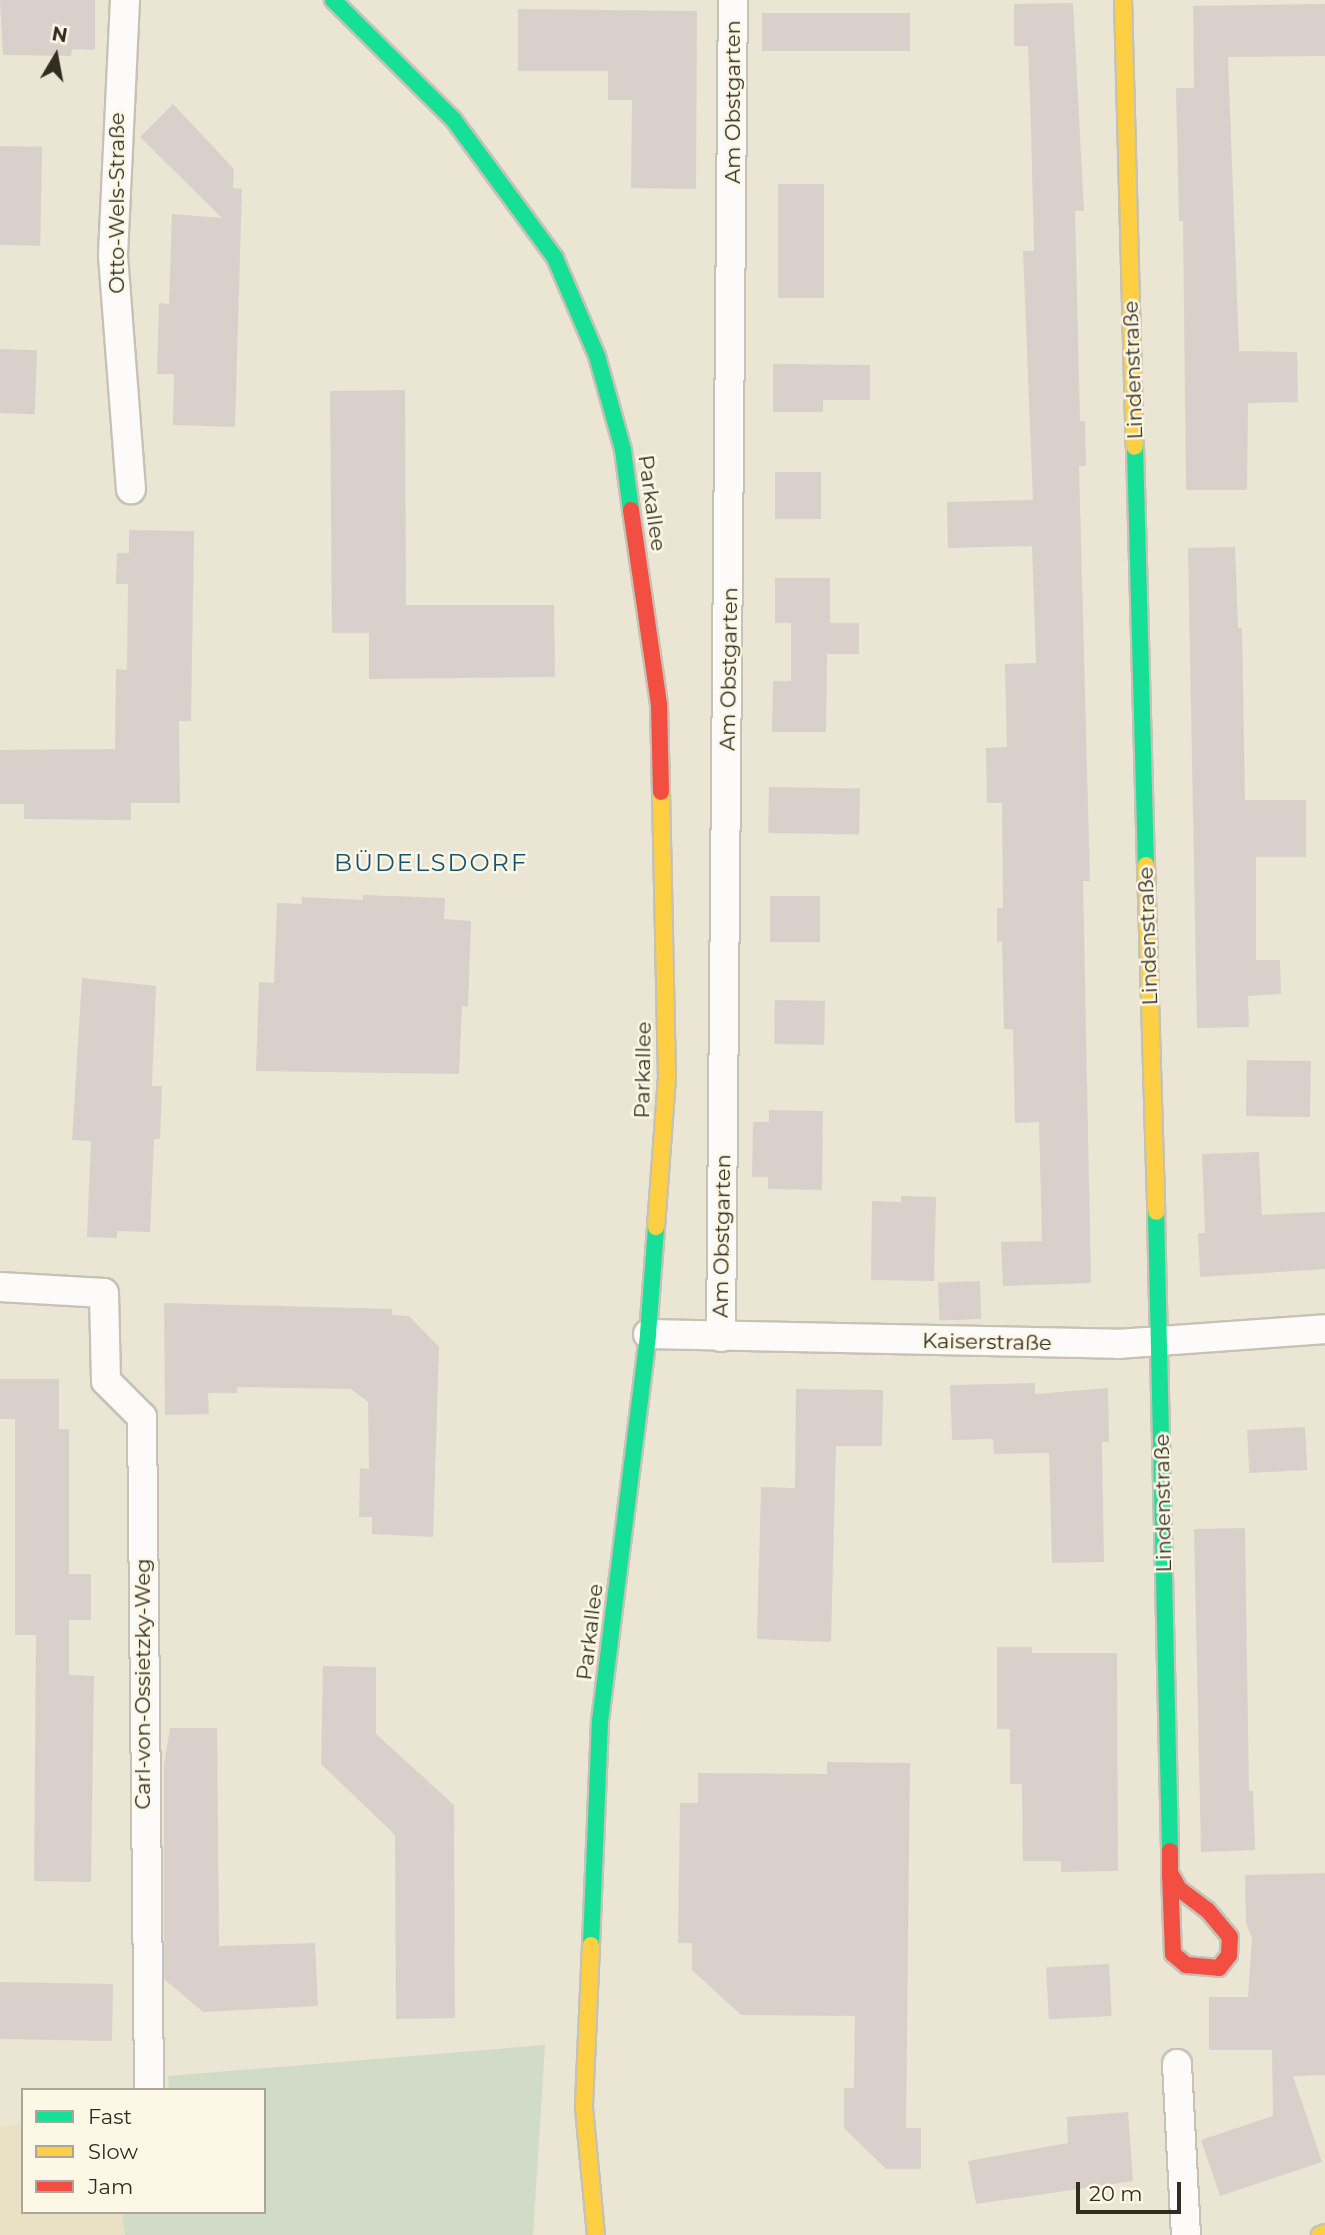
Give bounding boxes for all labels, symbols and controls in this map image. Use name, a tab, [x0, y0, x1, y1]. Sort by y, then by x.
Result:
street label: Am Obstgarten	[720, 20, 746, 184]
north arrow	[21, 21, 91, 91]
text: N	[50, 22, 69, 47]
street label: Otto-Wels-Straße	[104, 112, 130, 294]
street label: Lindenstraße	[1118, 300, 1148, 440]
street label: Parkallee	[633, 453, 671, 553]
street label: Am Obstgarten	[715, 587, 743, 751]
district label: BÜDELSDORF	[335, 849, 527, 877]
street label: Lindenstraße	[1133, 866, 1163, 1006]
street label: Parkallee	[630, 1021, 656, 1119]
street label: Am Obstgarten	[708, 1154, 736, 1318]
street label: Kaiserstraße	[922, 1328, 1052, 1356]
street label: Lindenstraße	[1149, 1433, 1177, 1573]
street label: Carl-von-Ossietzky-Weg	[130, 1558, 156, 1810]
street label: Parkallee	[572, 1582, 608, 1682]
legend	[21, 2088, 266, 2214]
text: Fast	[88, 2104, 132, 2129]
text: Slow	[88, 2139, 138, 2164]
scale bar	[1080, 2168, 1185, 2212]
text: Jam	[88, 2174, 133, 2199]
text: 20 m	[1089, 2181, 1143, 2206]

